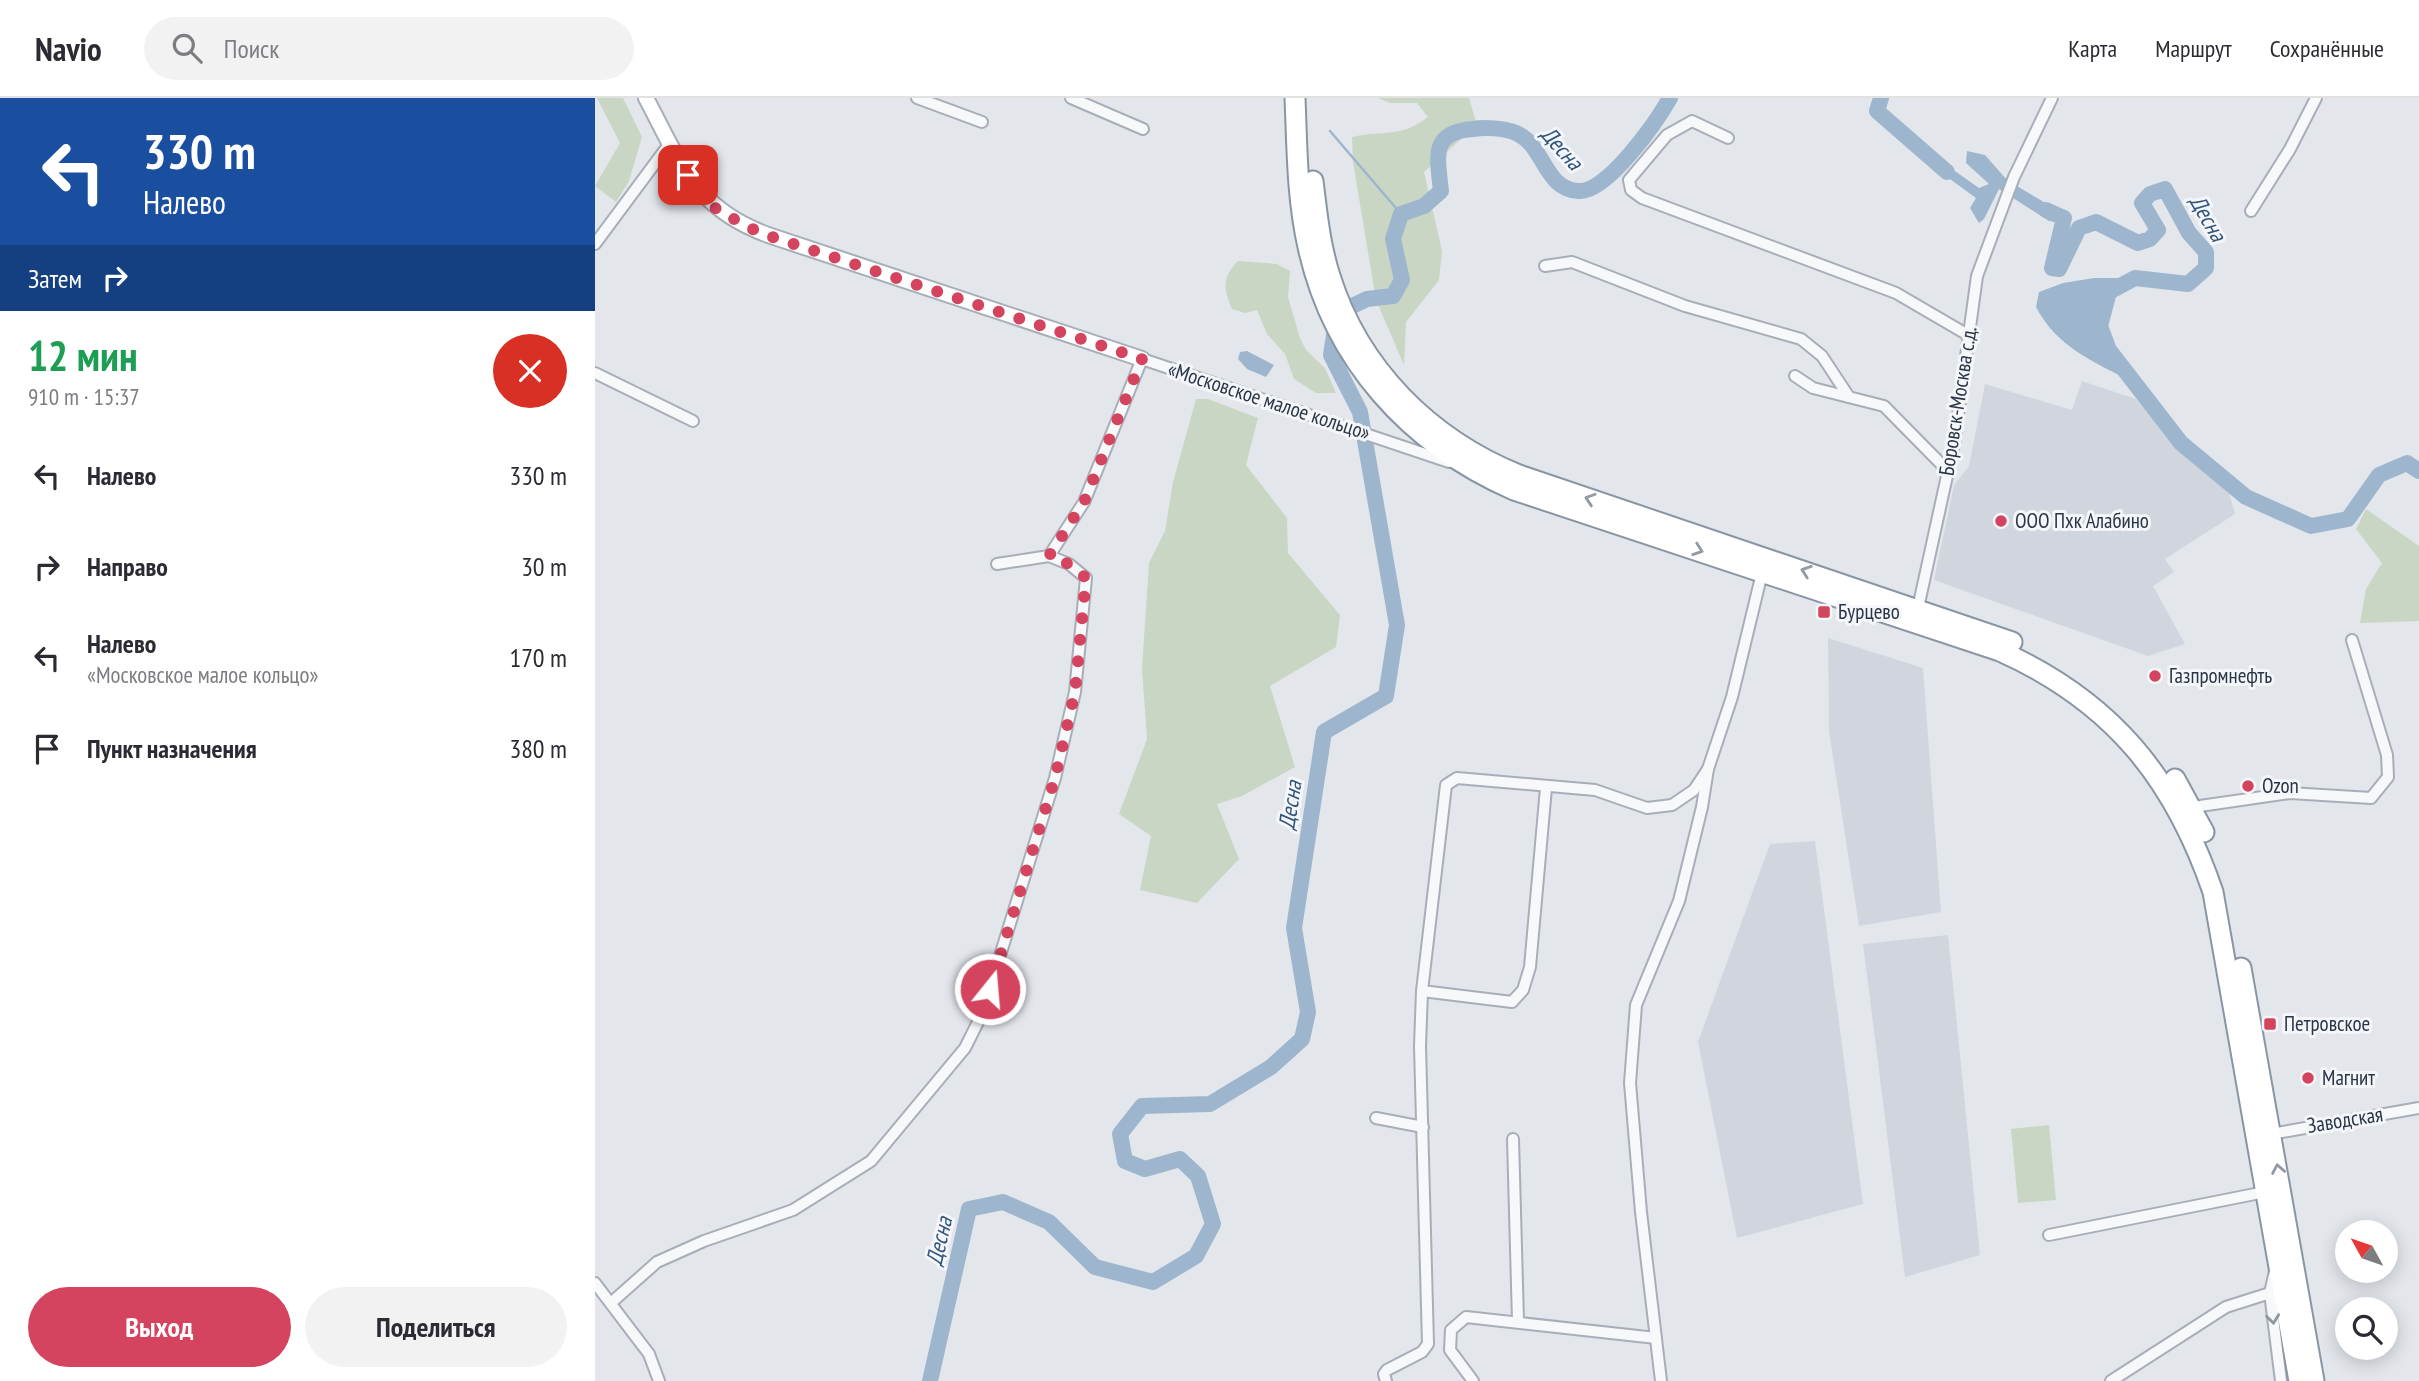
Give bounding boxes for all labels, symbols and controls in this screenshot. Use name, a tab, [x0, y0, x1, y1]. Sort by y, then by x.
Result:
search box	[144, 17, 634, 80]
text: Navio	[35, 27, 102, 70]
icon: search	[168, 29, 206, 67]
text: Поиск	[224, 32, 279, 65]
text: Карта	[2068, 33, 2117, 64]
text: Маршрут	[2155, 33, 2232, 64]
text: Сохранённые	[2270, 33, 2384, 64]
text: 330 m	[143, 119, 256, 183]
water label: Десна	[1535, 119, 1591, 177]
icon: left	[28, 126, 119, 217]
pin	[658, 145, 718, 205]
icon: arrive	[669, 156, 707, 194]
text: Налево	[143, 181, 226, 223]
water label: Десна	[2183, 189, 2234, 248]
icon: right	[96, 259, 134, 297]
text: Затем	[28, 262, 82, 295]
street label: Боровск-Москва с.д.	[1932, 324, 1983, 477]
text: 12 мин	[28, 328, 138, 383]
button: close	[493, 334, 567, 408]
street label: «Московское малое кольцо»	[1165, 355, 1374, 446]
text: 910 m · 15:37	[28, 382, 140, 411]
icon: left	[28, 457, 66, 495]
text: Налево	[87, 459, 156, 492]
text: 330 m	[509, 459, 567, 492]
one-way arrow	[1585, 493, 1597, 507]
place label: ООО Пхк Алабино	[2015, 507, 2149, 534]
marker: ООО Пхк Алабино	[1993, 513, 2009, 529]
one-way arrow	[1691, 542, 1703, 556]
icon: right	[28, 548, 66, 586]
text: Направо	[87, 550, 168, 583]
text: 30 m	[521, 550, 567, 583]
one-way arrow	[1801, 565, 1813, 579]
place label: Бурцево	[1838, 598, 1900, 625]
marker: Бурцево	[1816, 604, 1832, 620]
text: Налево	[87, 627, 156, 660]
icon: left	[28, 639, 66, 677]
text: 170 m	[509, 641, 567, 674]
text: «Московское малое кольцо»	[87, 660, 318, 689]
place label: Газпромнефть	[2169, 662, 2272, 689]
marker: Газпромнефть	[2147, 668, 2163, 684]
icon: arrive	[28, 730, 66, 768]
text: Пункт назначения	[87, 732, 257, 765]
text: 380 m	[509, 732, 567, 765]
place label: Ozon	[2262, 772, 2299, 799]
water label: Десна	[1271, 777, 1308, 832]
marker: Ozon	[2240, 778, 2256, 794]
position arrow	[953, 952, 1027, 1026]
place label: Петровское	[2284, 1010, 2370, 1037]
marker: Петровское	[2262, 1016, 2278, 1032]
place label: Магнит	[2322, 1064, 2375, 1091]
marker: Магнит	[2300, 1070, 2316, 1086]
street label: Заводская	[2305, 1100, 2385, 1139]
one-way arrow	[2271, 1163, 2286, 1175]
water label: Десна	[919, 1212, 959, 1269]
north arrow	[2335, 1220, 2397, 1283]
map controls	[2335, 1220, 2398, 1360]
button: Выход	[28, 1287, 291, 1367]
button: Поделиться	[305, 1287, 567, 1367]
button: search	[2335, 1297, 2398, 1360]
one-way arrow	[2266, 1313, 2281, 1325]

